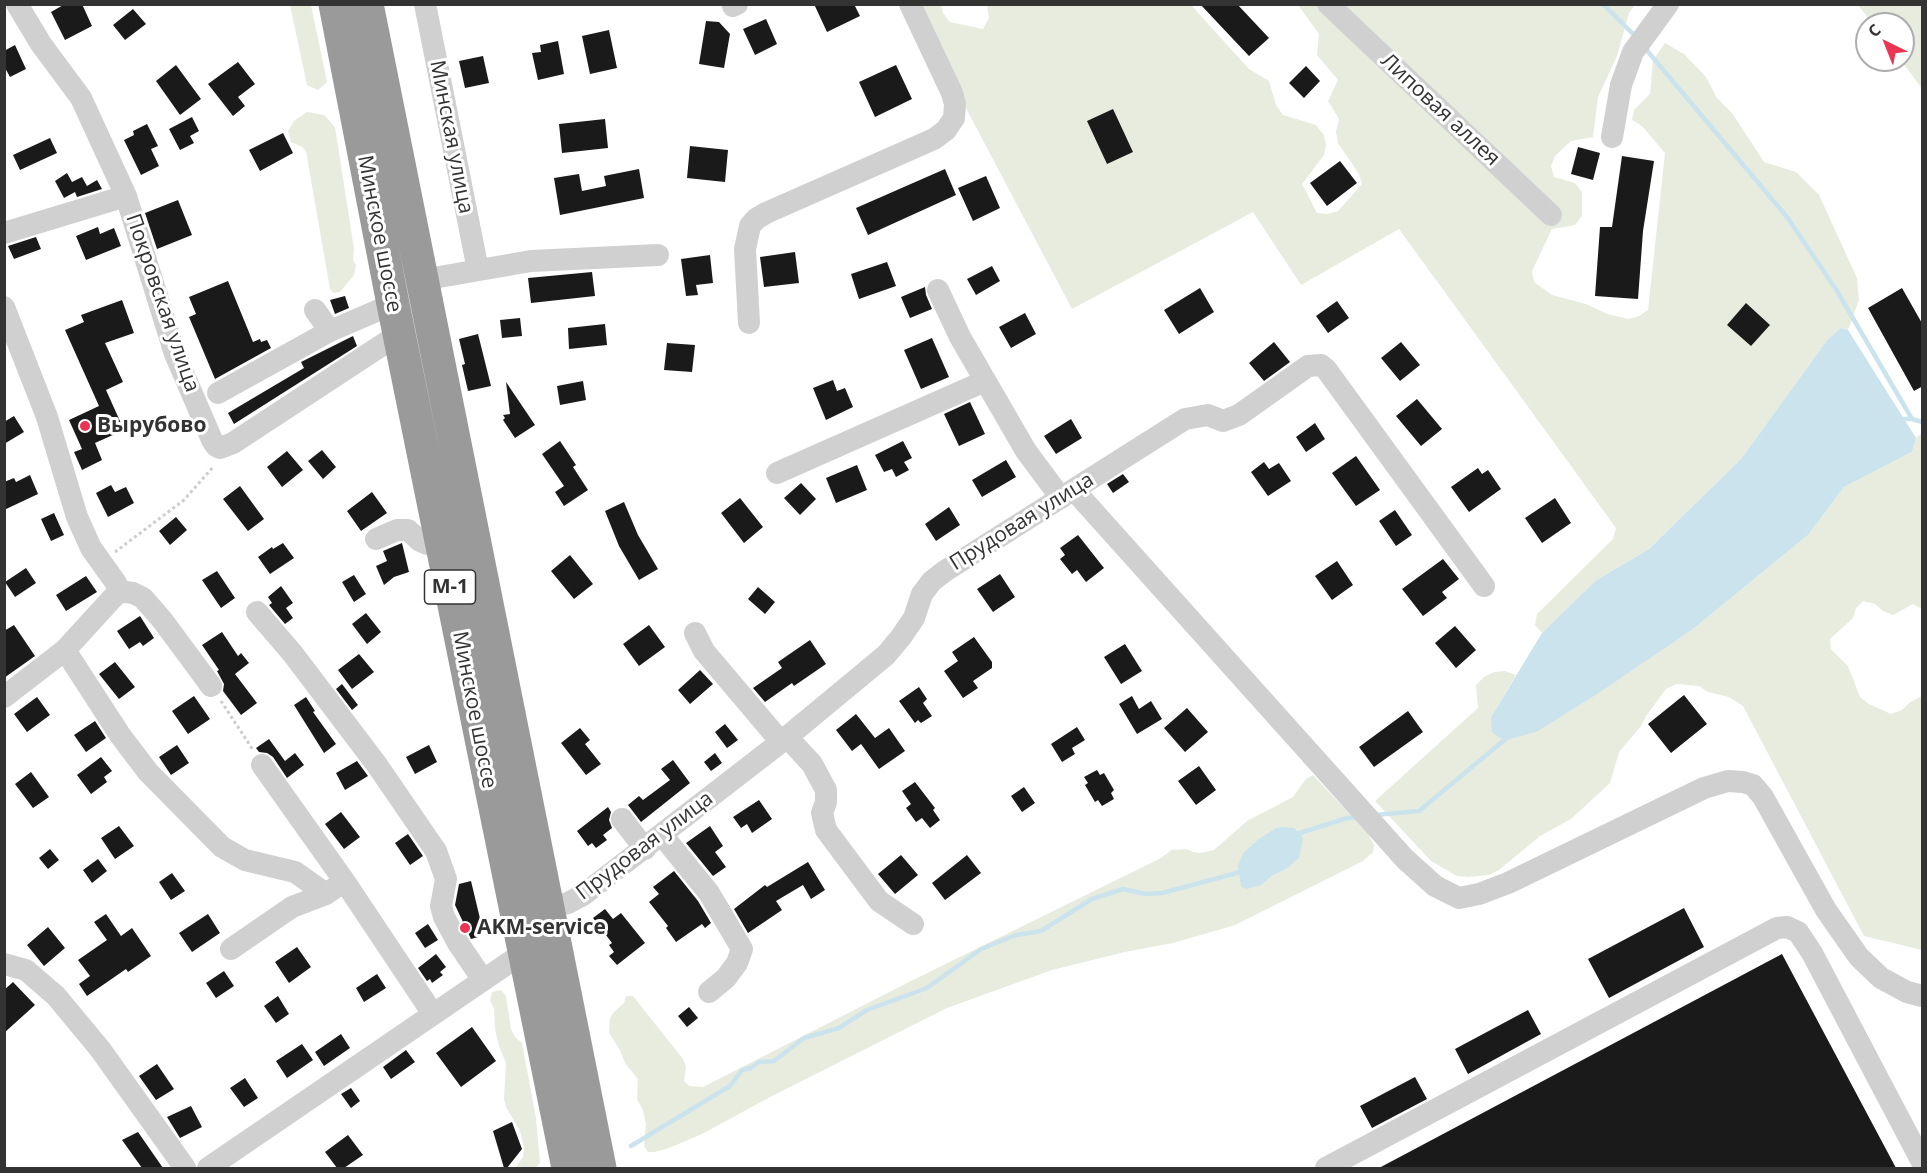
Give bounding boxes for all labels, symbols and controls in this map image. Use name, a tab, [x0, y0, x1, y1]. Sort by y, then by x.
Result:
north arrow	[1855, 12, 1915, 72]
text: С	[1863, 19, 1885, 42]
street label: Липовая аллея	[1375, 48, 1505, 172]
street label: Минская улица	[424, 58, 478, 216]
street label: Минское шоссе	[351, 153, 407, 315]
street label: Покровская улица	[120, 211, 204, 395]
place label: Вырубово	[97, 413, 206, 439]
marker: Вырубово	[78, 419, 92, 433]
street label: Прудовая улица	[945, 468, 1099, 576]
road number: М-1	[424, 570, 476, 604]
street label: Минское шоссе	[446, 629, 502, 791]
street label: Прудовая улица	[572, 786, 718, 906]
place label: AKM-service	[477, 915, 606, 941]
marker: AKM-service	[458, 921, 472, 935]

